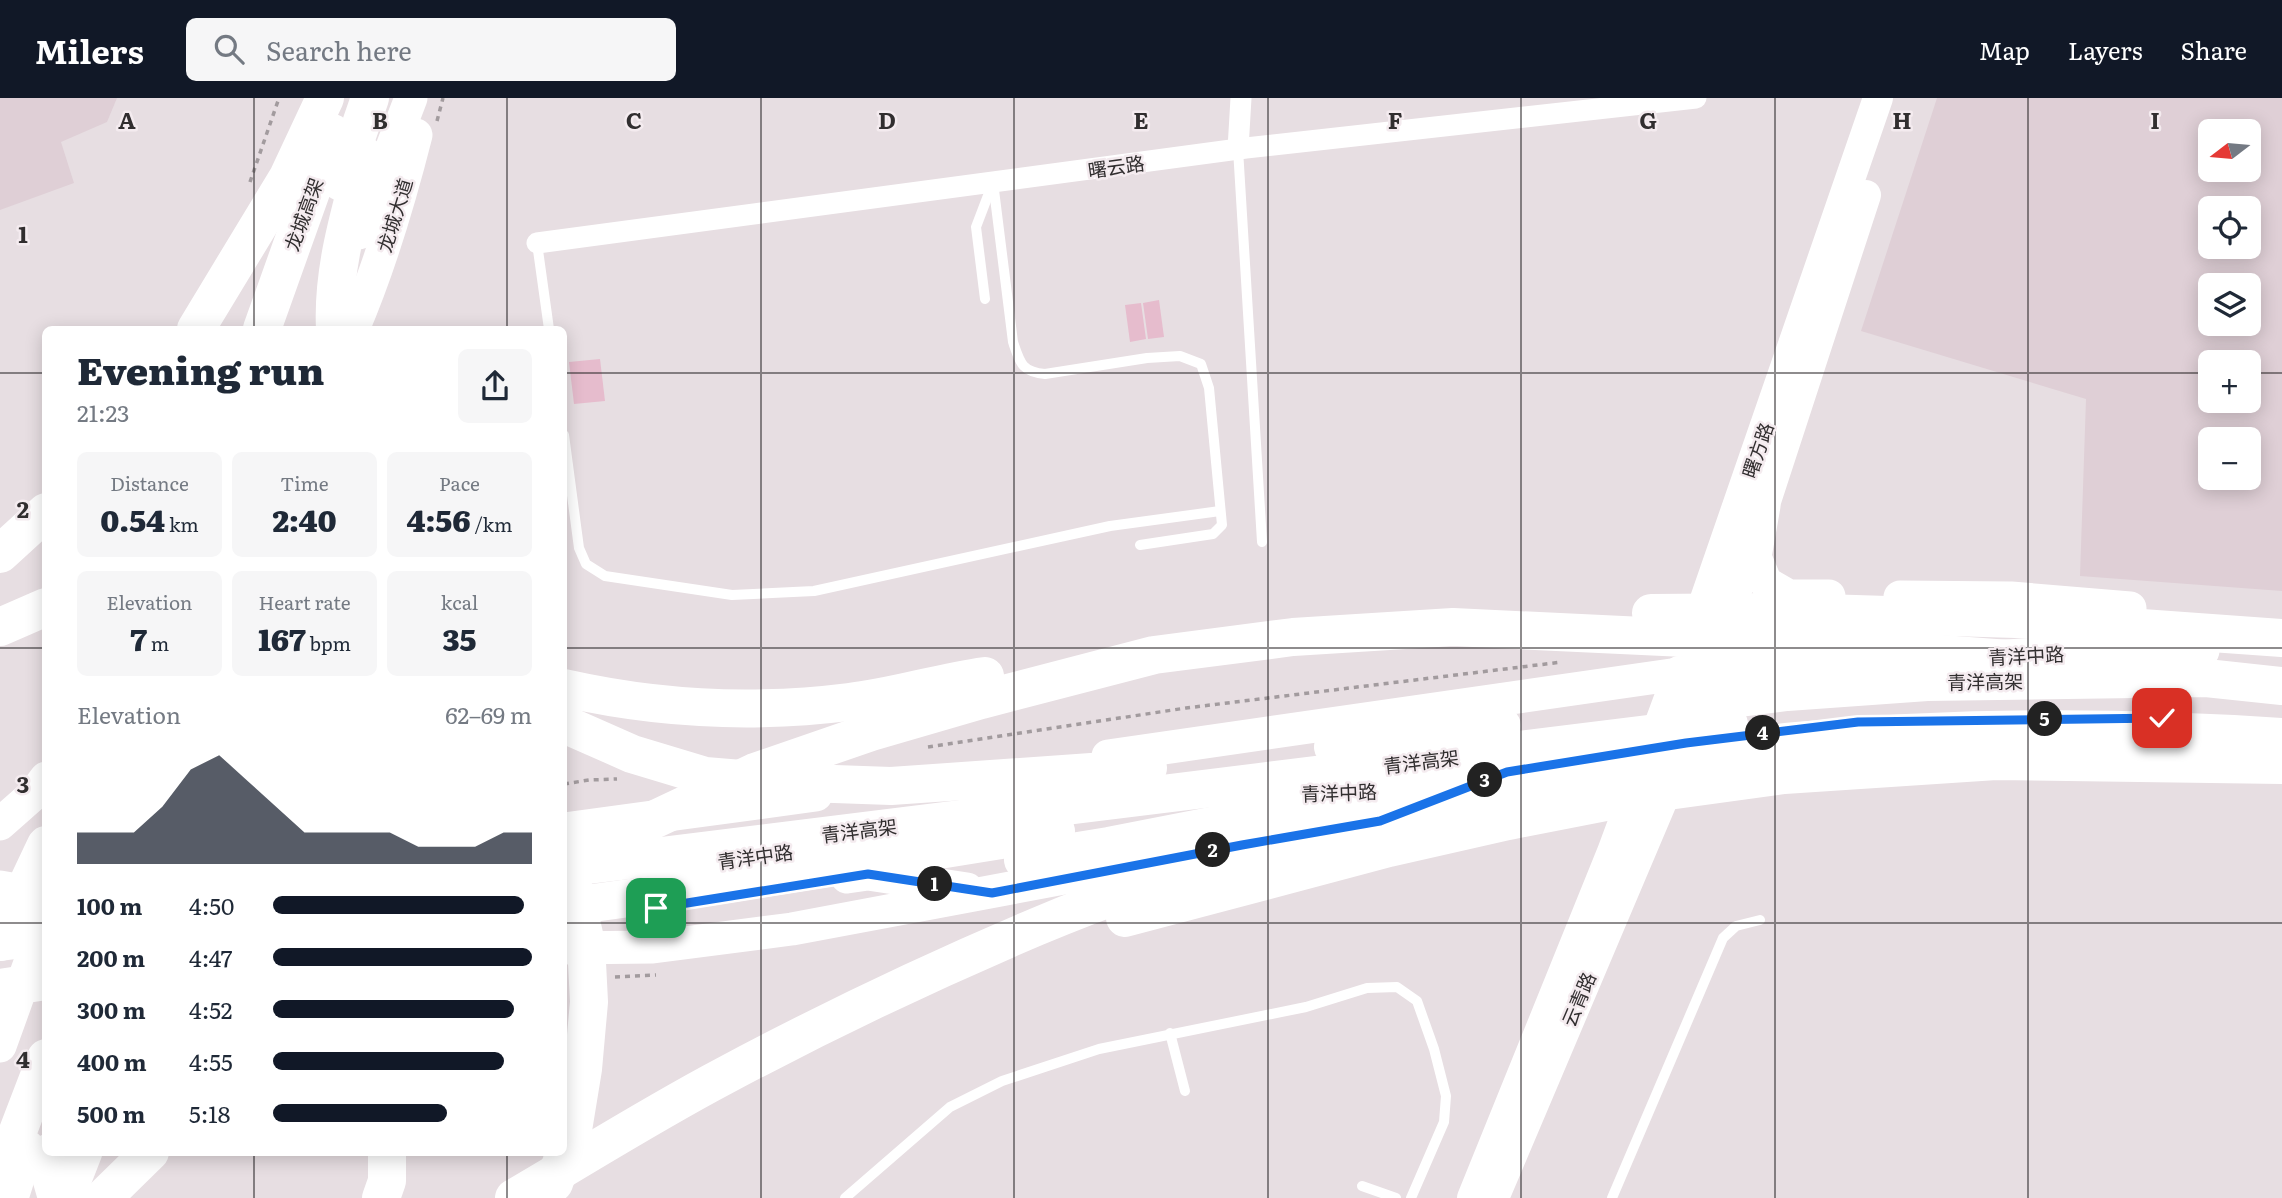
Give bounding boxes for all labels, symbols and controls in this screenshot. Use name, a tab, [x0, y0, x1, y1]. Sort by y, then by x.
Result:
search box	[186, 18, 676, 81]
text: Milers	[35, 25, 144, 74]
icon: search	[210, 30, 248, 68]
text: Search here	[266, 30, 412, 69]
text: Map	[1979, 32, 2030, 67]
text: Layers	[2068, 32, 2142, 67]
text: Share	[2180, 32, 2247, 67]
text: A	[118, 102, 136, 136]
text: B	[372, 102, 388, 136]
text: C	[626, 102, 642, 136]
text: D	[878, 102, 896, 136]
text: E	[1133, 102, 1149, 136]
text: F	[1388, 102, 1403, 136]
text: G	[1639, 102, 1657, 136]
text: H	[1892, 102, 1912, 136]
text: I	[2150, 102, 2160, 136]
north arrow	[2198, 119, 2261, 182]
map controls	[2198, 119, 2261, 490]
street label: 曙云路	[1086, 148, 1146, 184]
street label: 龙城高架	[277, 173, 329, 255]
street label: 龙城大道	[369, 175, 419, 255]
button: locate	[2198, 196, 2261, 259]
text: 1	[18, 216, 28, 250]
button: layers	[2198, 273, 2261, 336]
text: Evening run	[77, 340, 324, 397]
button: share	[458, 349, 532, 423]
button: +	[2198, 350, 2261, 413]
text: 21:23	[77, 395, 130, 429]
street label: 曙方路	[1734, 418, 1780, 482]
button: −	[2198, 427, 2261, 490]
text: Distance	[110, 469, 189, 497]
text: Time	[280, 469, 329, 497]
text: Pace	[439, 469, 480, 497]
text: 2	[17, 491, 29, 525]
text: 0.54	[100, 497, 165, 541]
text: 2:40	[272, 497, 337, 541]
text: 4:56	[407, 497, 471, 541]
text: km	[165, 510, 199, 538]
text: /km	[471, 510, 512, 538]
text: Elevation	[107, 588, 192, 616]
text: Heart rate	[258, 588, 351, 616]
text: kcal	[441, 588, 478, 616]
text: 7	[130, 616, 147, 660]
text: 167	[258, 616, 306, 660]
text: 35	[443, 616, 476, 660]
text: m	[147, 629, 169, 657]
text: bpm	[306, 629, 351, 657]
street label: 青洋中路	[1987, 639, 2065, 671]
street label: 青洋高架	[1947, 666, 2023, 696]
pin	[2132, 688, 2192, 748]
text: Elevation	[77, 697, 181, 731]
text: 62–69 m	[445, 697, 532, 731]
icon: check	[2143, 699, 2181, 737]
pin: 5	[2028, 702, 2062, 736]
text: 5	[2039, 704, 2050, 732]
pin: 4	[1746, 716, 1780, 750]
text: 4	[1757, 718, 1768, 746]
street label: 青洋高架	[1382, 742, 1460, 780]
pin: 3	[1468, 762, 1502, 798]
text: 3	[1479, 765, 1490, 793]
text: 3	[17, 766, 29, 800]
street label: 青洋中路	[1301, 777, 1377, 807]
street label: 青洋高架	[820, 811, 898, 849]
pin: 2	[1196, 832, 1230, 868]
text: 2	[1207, 835, 1218, 863]
street label: 青洋中路	[715, 837, 795, 875]
pin: 1	[918, 866, 953, 902]
text: 1	[931, 869, 938, 897]
pin	[626, 878, 686, 938]
text: 100 m	[77, 888, 142, 922]
text: 4:50	[189, 888, 234, 922]
icon: arrive	[637, 889, 675, 927]
text: 200 m	[77, 940, 145, 974]
text: 4:47	[189, 940, 232, 974]
street label: 云青路	[1554, 967, 1602, 1031]
text: 300 m	[77, 992, 146, 1026]
text: 4:52	[189, 992, 232, 1026]
text: 4	[16, 1041, 30, 1075]
text: 400 m	[77, 1044, 147, 1078]
text: 4:55	[189, 1044, 233, 1078]
text: 500 m	[77, 1096, 145, 1130]
text: 5:18	[189, 1096, 230, 1130]

